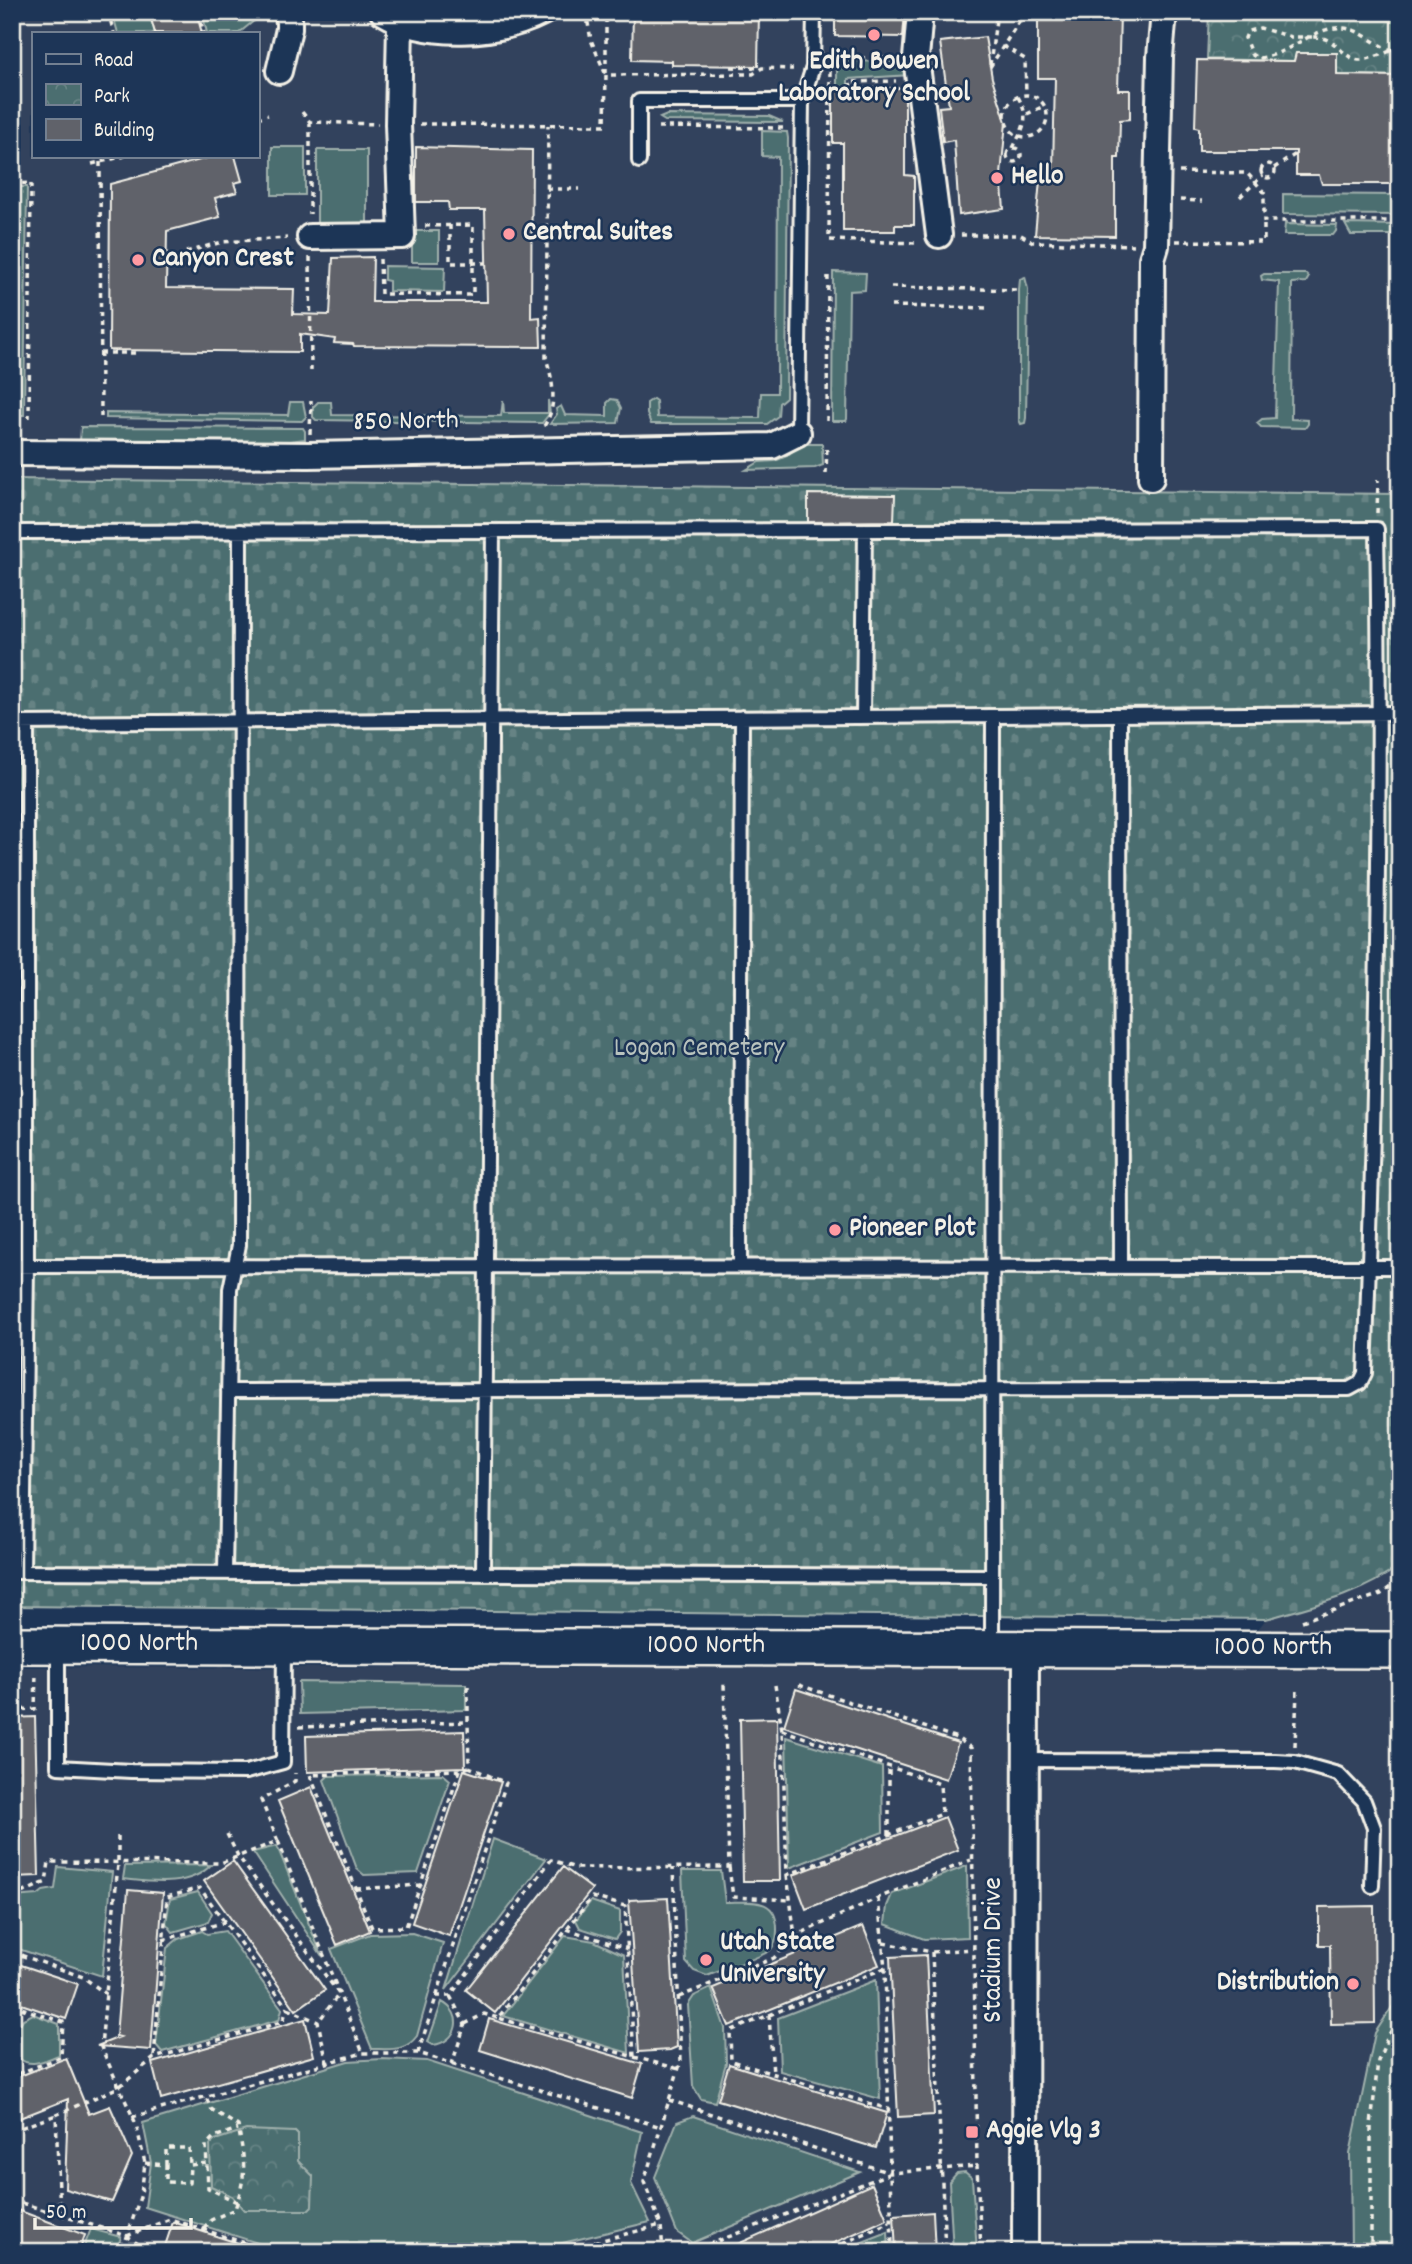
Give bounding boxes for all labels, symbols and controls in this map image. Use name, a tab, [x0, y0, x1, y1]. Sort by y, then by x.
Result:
marker: Edith Bowen Laboratory School	[866, 27, 882, 43]
legend	[32, 32, 259, 158]
place label: Edith Bowen Laboratory School	[778, 43, 970, 115]
text: Road	[94, 47, 133, 77]
text: Park	[94, 83, 130, 113]
text: Building	[94, 117, 154, 147]
place label: Hello	[1011, 158, 1063, 198]
marker: Hello	[989, 170, 1005, 186]
place label: Central Suites	[523, 214, 673, 254]
marker: Central Suites	[501, 226, 517, 242]
place label: Canyon Crest	[152, 240, 294, 280]
marker: Canyon Crest	[130, 252, 146, 268]
street label: 850 North	[353, 402, 459, 444]
park label: Logan Cemetery	[614, 1030, 785, 1070]
place label: Pioneer Plot	[849, 1210, 977, 1250]
marker: Pioneer Plot	[827, 1222, 843, 1238]
street label: 1000 North	[80, 1625, 198, 1665]
street label: 1000 North	[647, 1627, 765, 1667]
street label: 1000 North	[1214, 1629, 1332, 1669]
street label: Stadium Drive	[975, 1877, 1015, 2023]
place label: Utah State University	[720, 1924, 835, 1996]
marker: Utah State University	[698, 1952, 714, 1968]
place label: Distribution	[1217, 1964, 1339, 2004]
marker: Distribution	[1345, 1976, 1361, 1992]
place label: Aggie Vlg 3	[986, 2112, 1101, 2152]
marker: Aggie Vlg 3	[964, 2124, 980, 2140]
scale bar	[35, 2187, 191, 2231]
text: 50 m	[46, 2199, 86, 2229]

